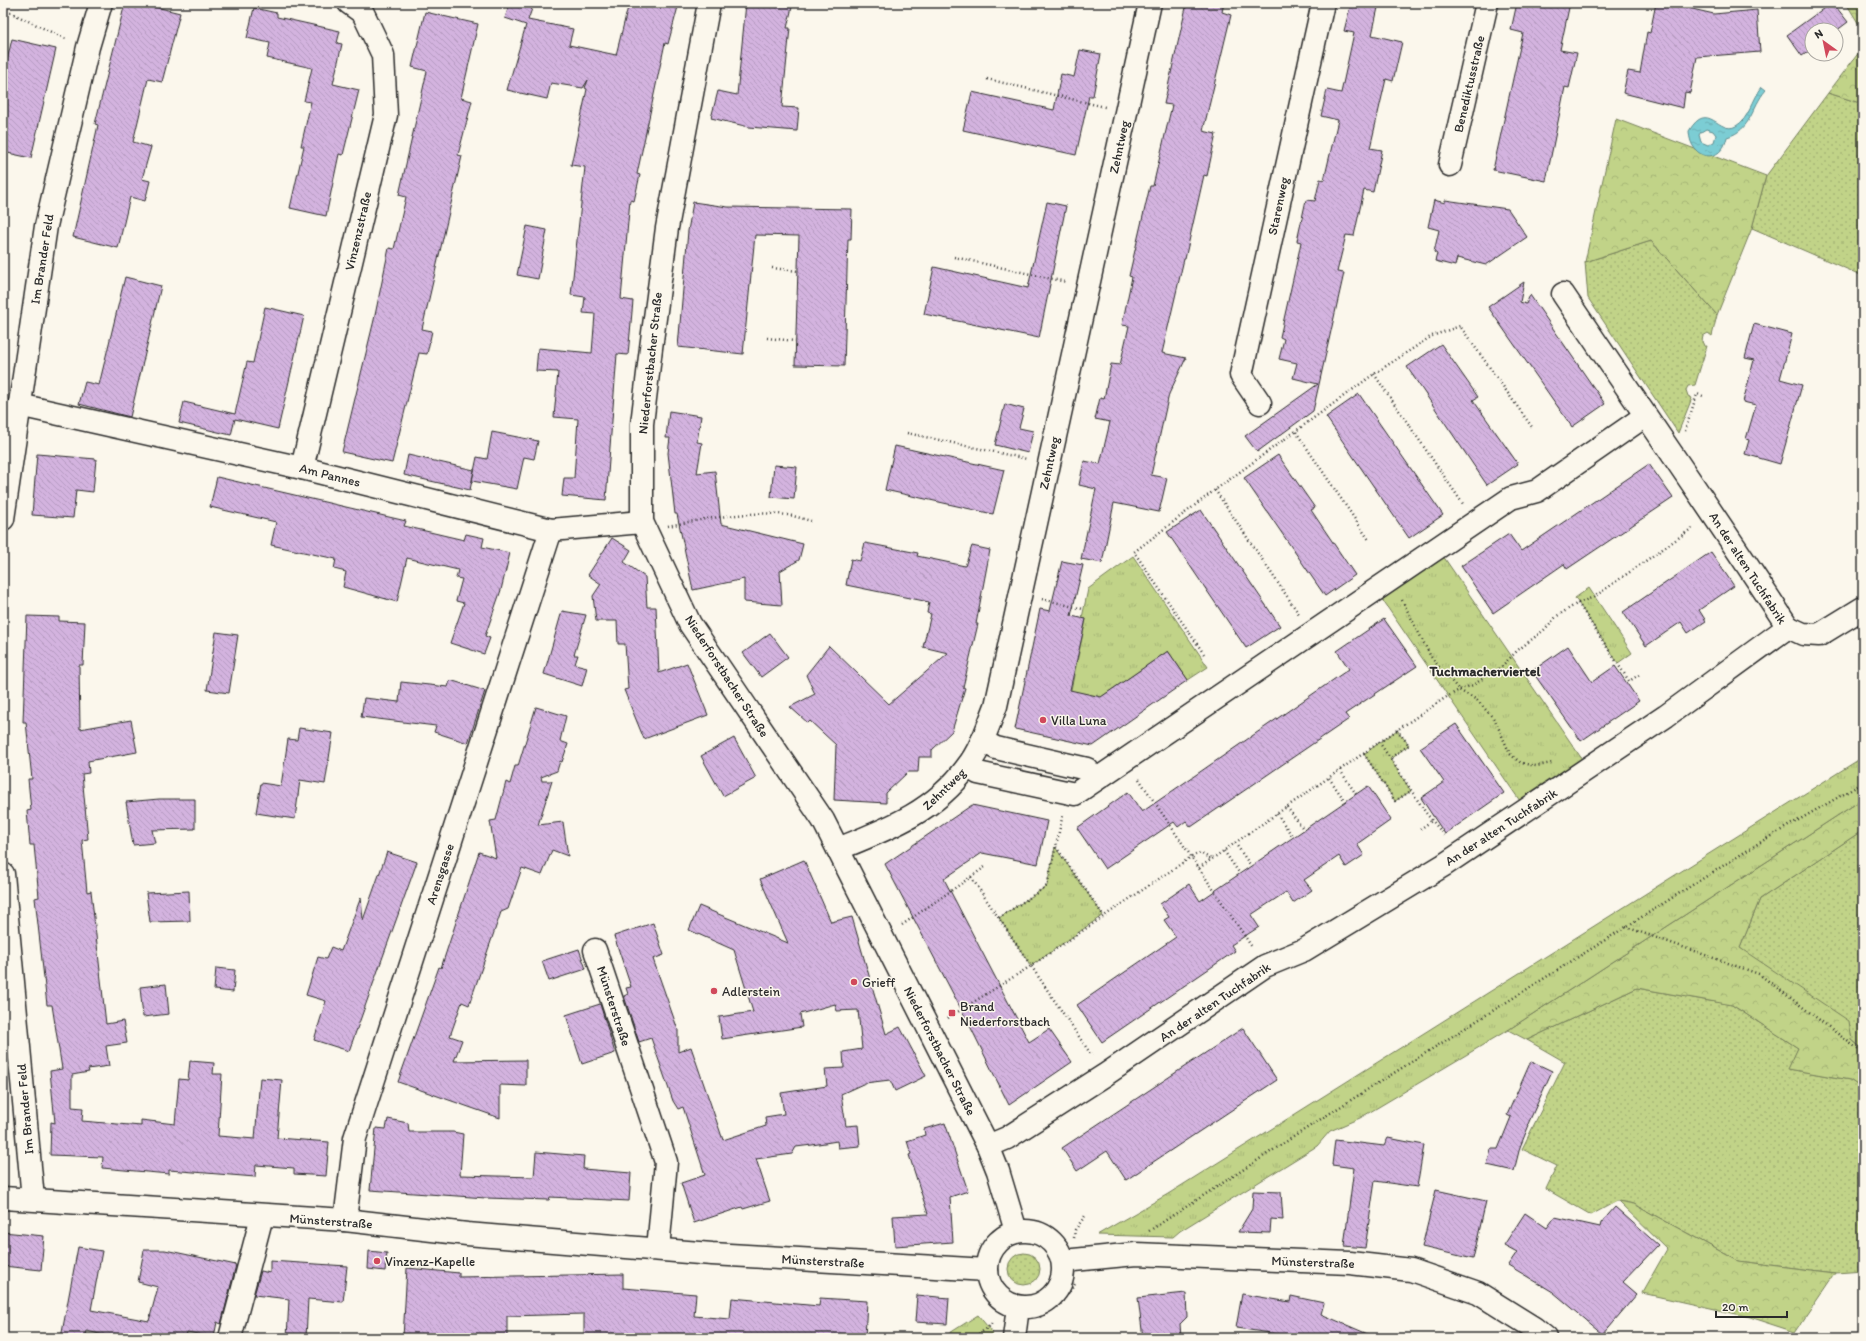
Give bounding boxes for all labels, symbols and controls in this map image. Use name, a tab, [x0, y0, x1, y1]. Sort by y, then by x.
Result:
north arrow	[1804, 22, 1844, 62]
text: N	[1812, 27, 1825, 42]
street label: Benediktusstraße	[1451, 34, 1487, 134]
street label: Zehntweg	[1106, 119, 1132, 175]
street label: Starenweg	[1265, 175, 1292, 236]
street label: Vinzenzstraße	[342, 190, 374, 272]
street label: Im Brander Feld	[27, 213, 57, 305]
street label: Niederforstbacher Straße	[635, 291, 665, 435]
street label: Zehntweg	[1036, 435, 1062, 491]
street label: Am Pannes	[298, 460, 362, 490]
street label: An der alten Tuchfabrik	[1706, 509, 1790, 627]
street label: Niederforstbacher Straße	[682, 612, 772, 740]
district label: Tuchmacherviertel	[1429, 663, 1542, 680]
place label: Villa Luna	[1051, 713, 1107, 728]
marker: Villa Luna	[1038, 715, 1048, 725]
street label: Zehntweg	[919, 765, 969, 813]
street label: An der alten Tuchfabrik	[1442, 785, 1560, 869]
street label: Arensgasse	[423, 842, 457, 906]
street label: An der alten Tuchfabrik	[1157, 959, 1274, 1045]
street label: Münsterstraße	[594, 964, 634, 1048]
place label: Grieff	[862, 975, 896, 990]
marker: Grieff	[849, 977, 859, 987]
place label: Adlerstein	[722, 984, 781, 999]
street label: Niederforstbacher Straße	[901, 984, 979, 1118]
marker: Adlerstein	[709, 986, 719, 996]
place label: Brand Niederforstbach	[960, 999, 1050, 1029]
marker: Brand Niederforstbach	[947, 1008, 957, 1018]
street label: Im Brander Feld	[14, 1063, 36, 1155]
street label: Münsterstraße	[289, 1211, 373, 1231]
street label: Münsterstraße	[781, 1251, 865, 1271]
street label: Münsterstraße	[1271, 1253, 1355, 1271]
place label: Vinzenz-Kapelle	[385, 1254, 475, 1269]
marker: Vinzenz-Kapelle	[372, 1256, 382, 1266]
scale bar	[1716, 1293, 1787, 1319]
text: 20 m	[1722, 1300, 1749, 1314]

